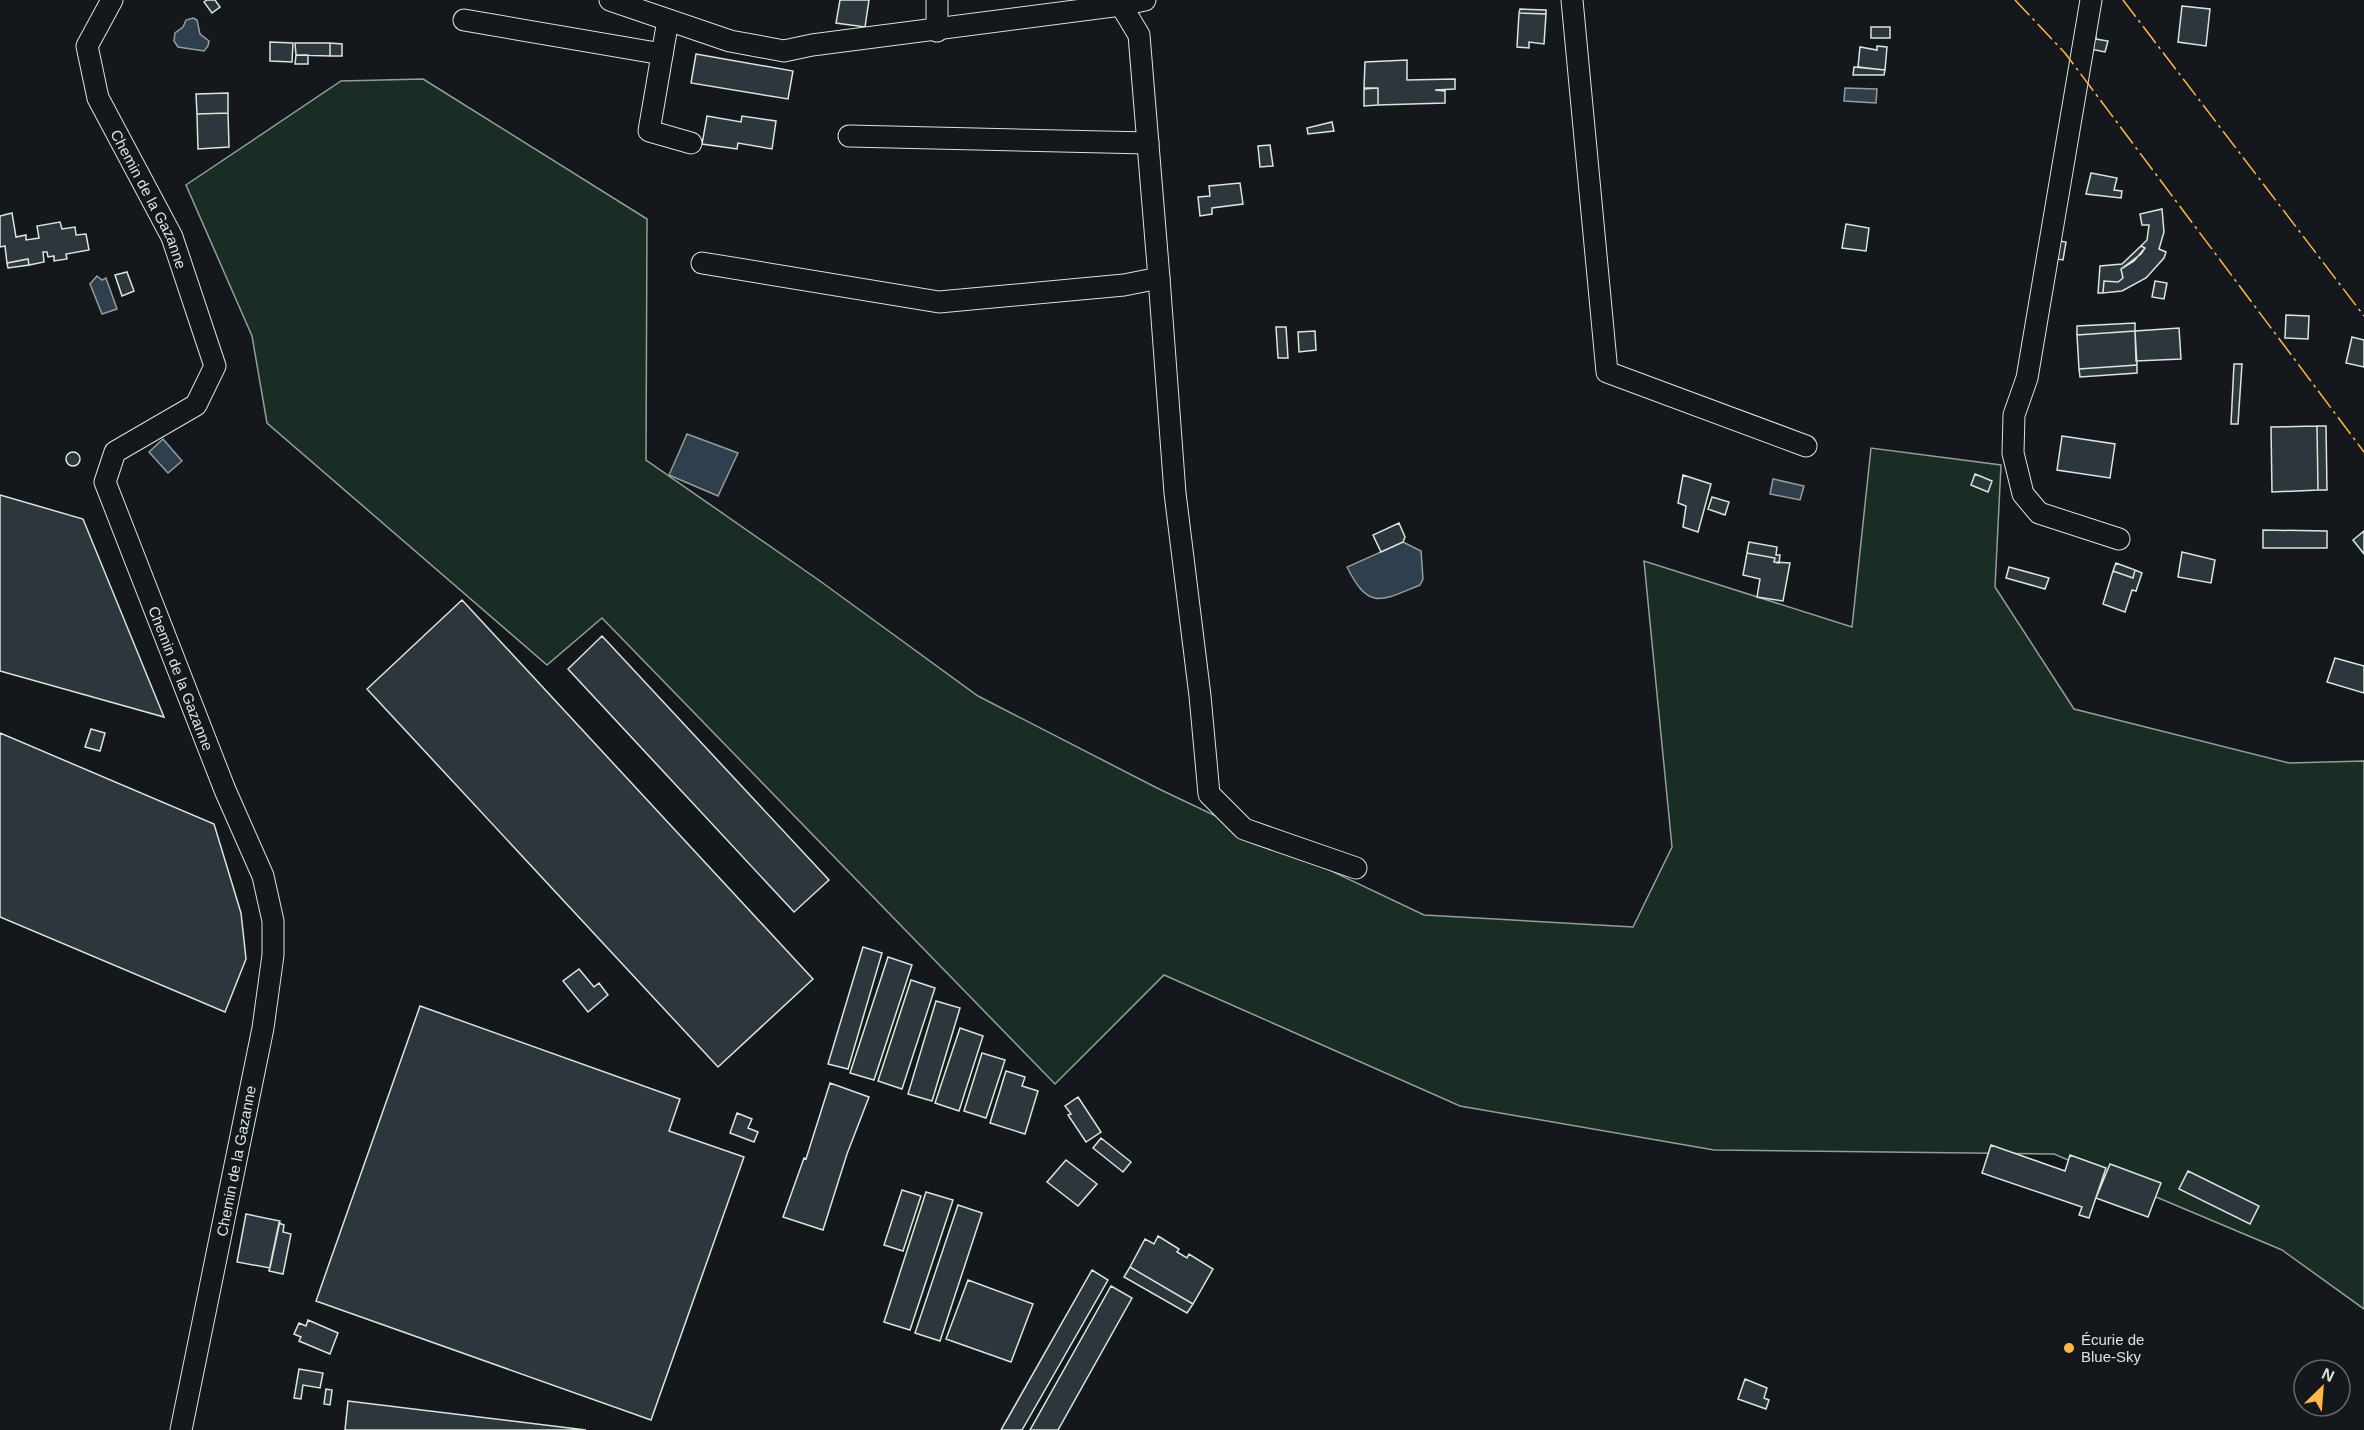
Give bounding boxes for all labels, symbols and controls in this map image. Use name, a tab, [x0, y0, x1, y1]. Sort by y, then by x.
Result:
street label: Chemin de la Gazanne	[108, 126, 190, 271]
street label: Chemin de la Gazanne	[146, 603, 217, 753]
street label: Chemin de la Gazanne	[213, 1084, 259, 1238]
place label: Écurie de Blue-Sky	[2081, 1331, 2144, 1365]
marker: Écurie de Blue-Sky	[2062, 1341, 2076, 1355]
north arrow	[2292, 1358, 2352, 1418]
text: N	[2319, 1365, 2337, 1385]

